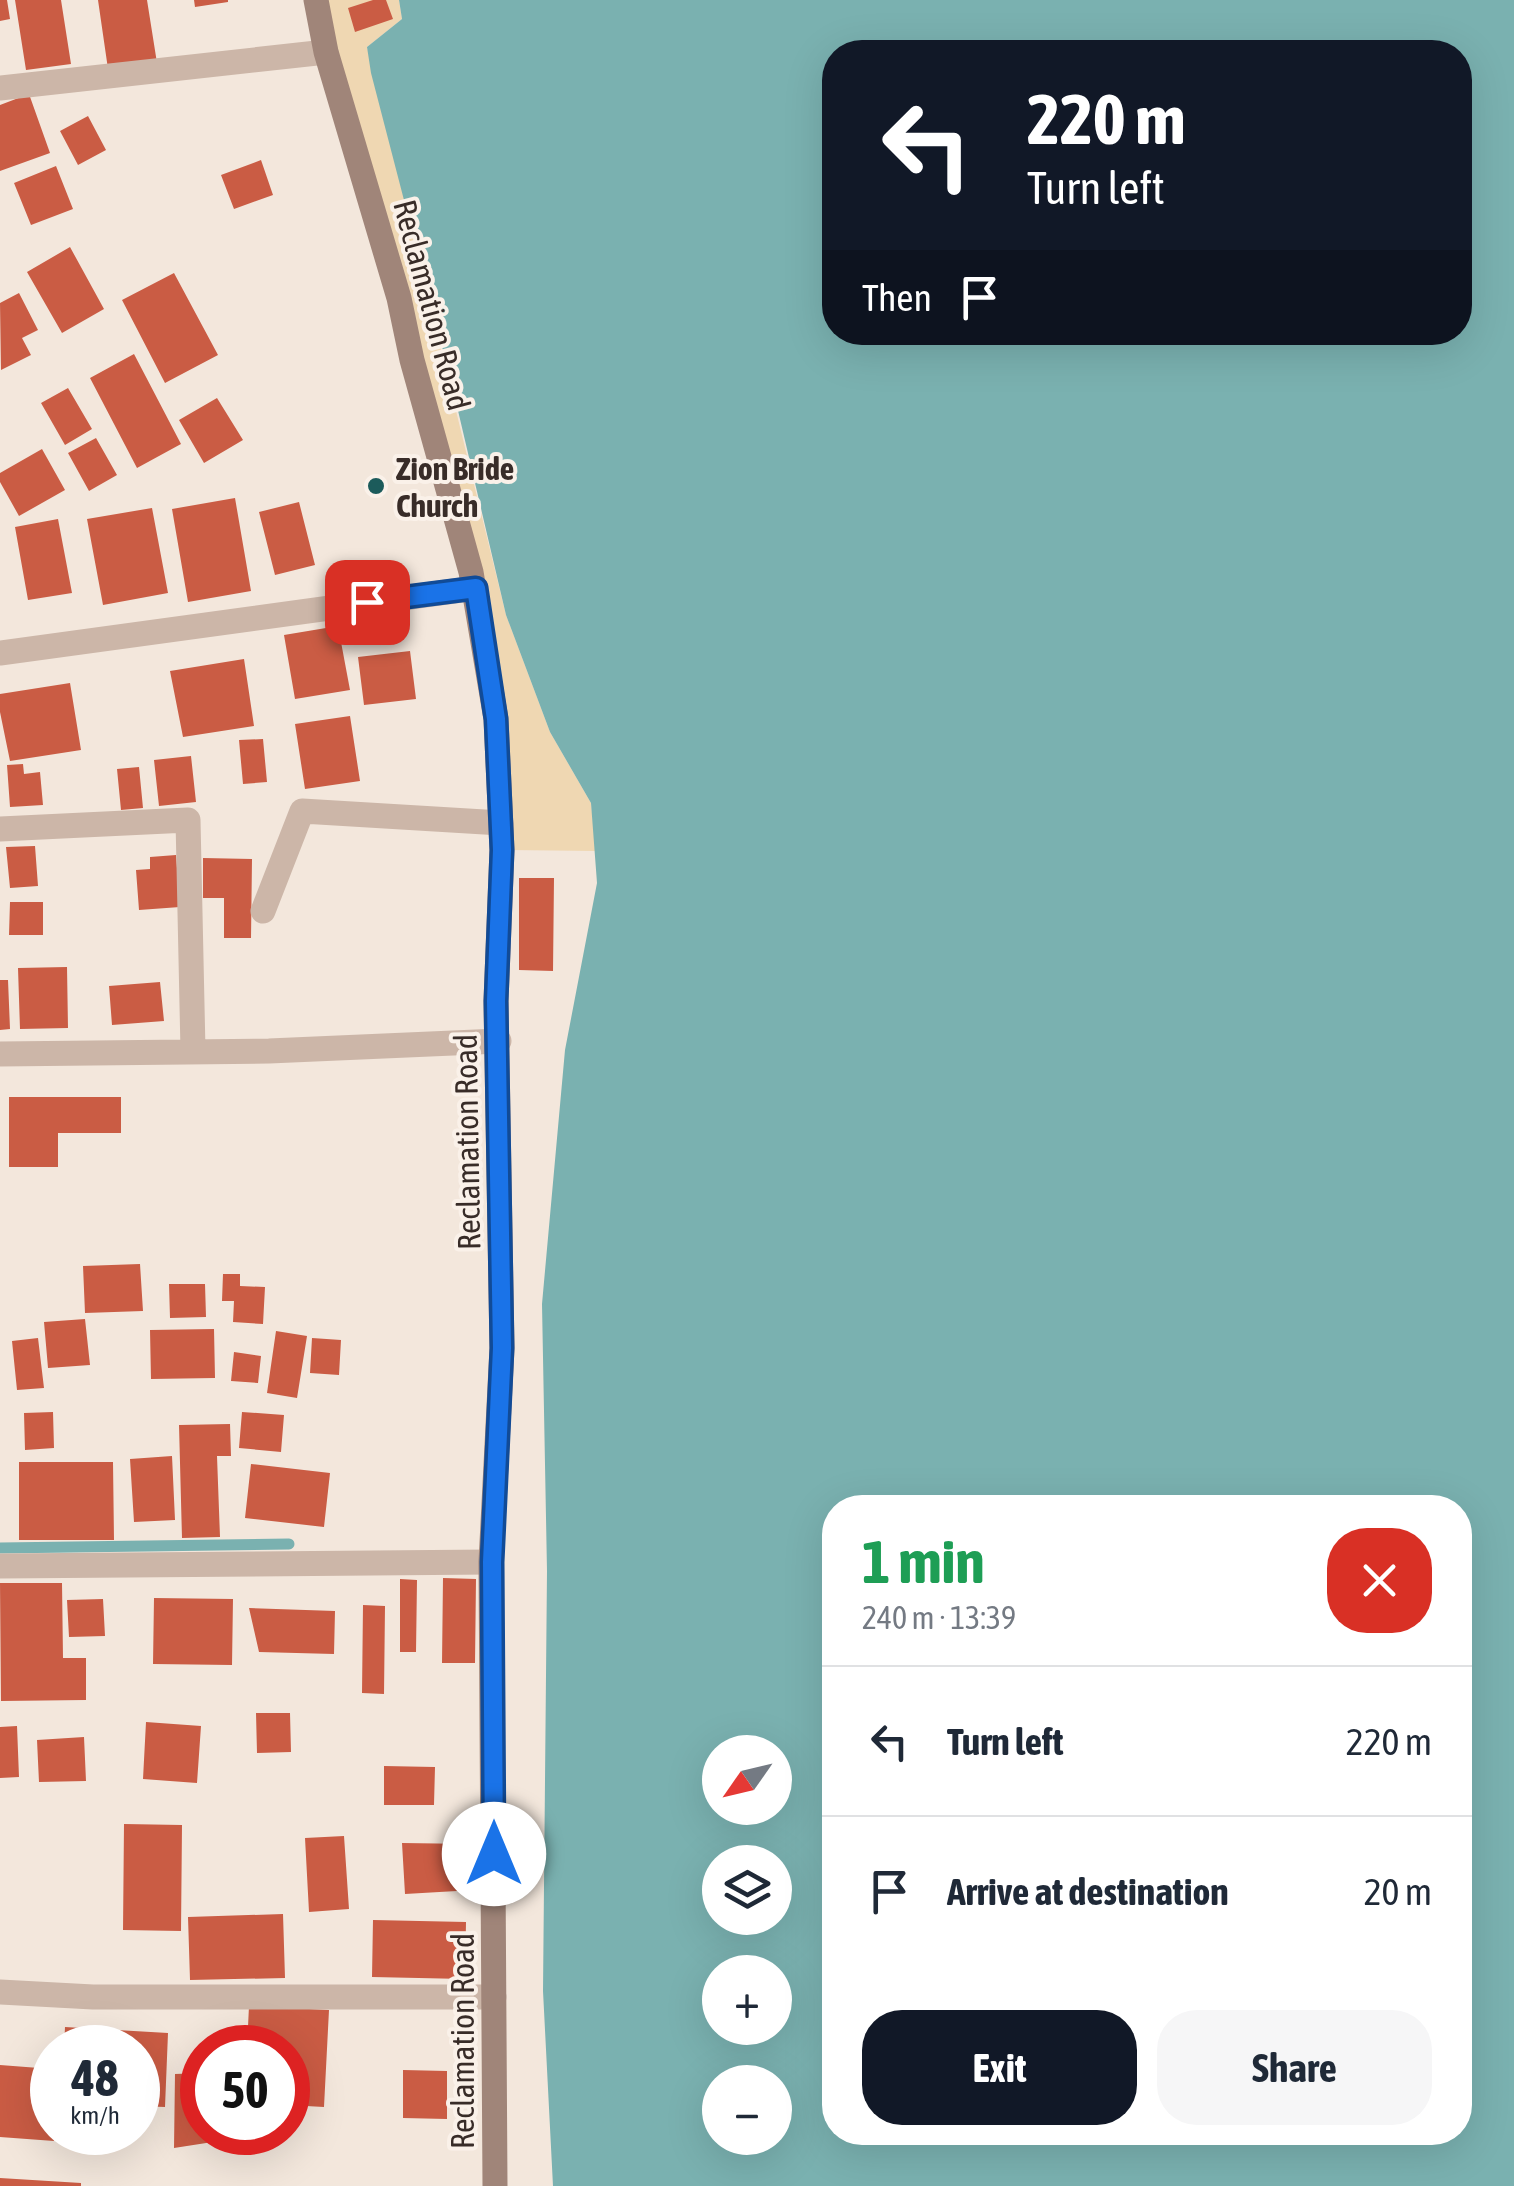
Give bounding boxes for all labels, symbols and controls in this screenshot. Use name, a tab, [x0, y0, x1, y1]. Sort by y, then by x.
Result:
text: 220 m	[1027, 79, 1186, 159]
icon: left	[862, 80, 992, 210]
text: Turn left	[1027, 162, 1165, 214]
street label: Reclamation Road	[386, 196, 478, 414]
icon: arrive	[952, 270, 1007, 325]
text: Then	[862, 276, 932, 319]
place label: Zion Bride Church	[396, 450, 514, 524]
marker: Zion Bride Church	[365, 475, 387, 497]
pin	[325, 560, 410, 645]
icon: arrive	[340, 575, 395, 630]
street label: Reclamation Road	[447, 1034, 487, 1250]
text: 1 min	[862, 1527, 985, 1596]
button: close	[1327, 1528, 1432, 1633]
text: 240 m · 13:39	[862, 1599, 1016, 1636]
icon: left	[862, 1714, 917, 1769]
text: Turn left	[947, 1720, 1063, 1763]
text: 220 m	[1346, 1720, 1432, 1763]
north arrow	[702, 1735, 792, 1825]
map controls	[702, 1735, 792, 2155]
position arrow	[442, 1802, 546, 1906]
button: layers	[702, 1845, 792, 1935]
icon: arrive	[862, 1864, 917, 1919]
text: Arrive at destination	[947, 1870, 1229, 1913]
text: 20 m	[1364, 1870, 1432, 1913]
street label: Reclamation Road	[444, 1933, 481, 2149]
button: +	[702, 1955, 792, 2045]
button: Exit	[862, 2010, 1137, 2125]
button: Share	[1157, 2010, 1432, 2125]
speed limit sign: 50	[180, 2025, 310, 2155]
text: 48	[71, 2049, 118, 2107]
button: −	[702, 2065, 792, 2155]
text: km/h	[70, 2101, 120, 2129]

